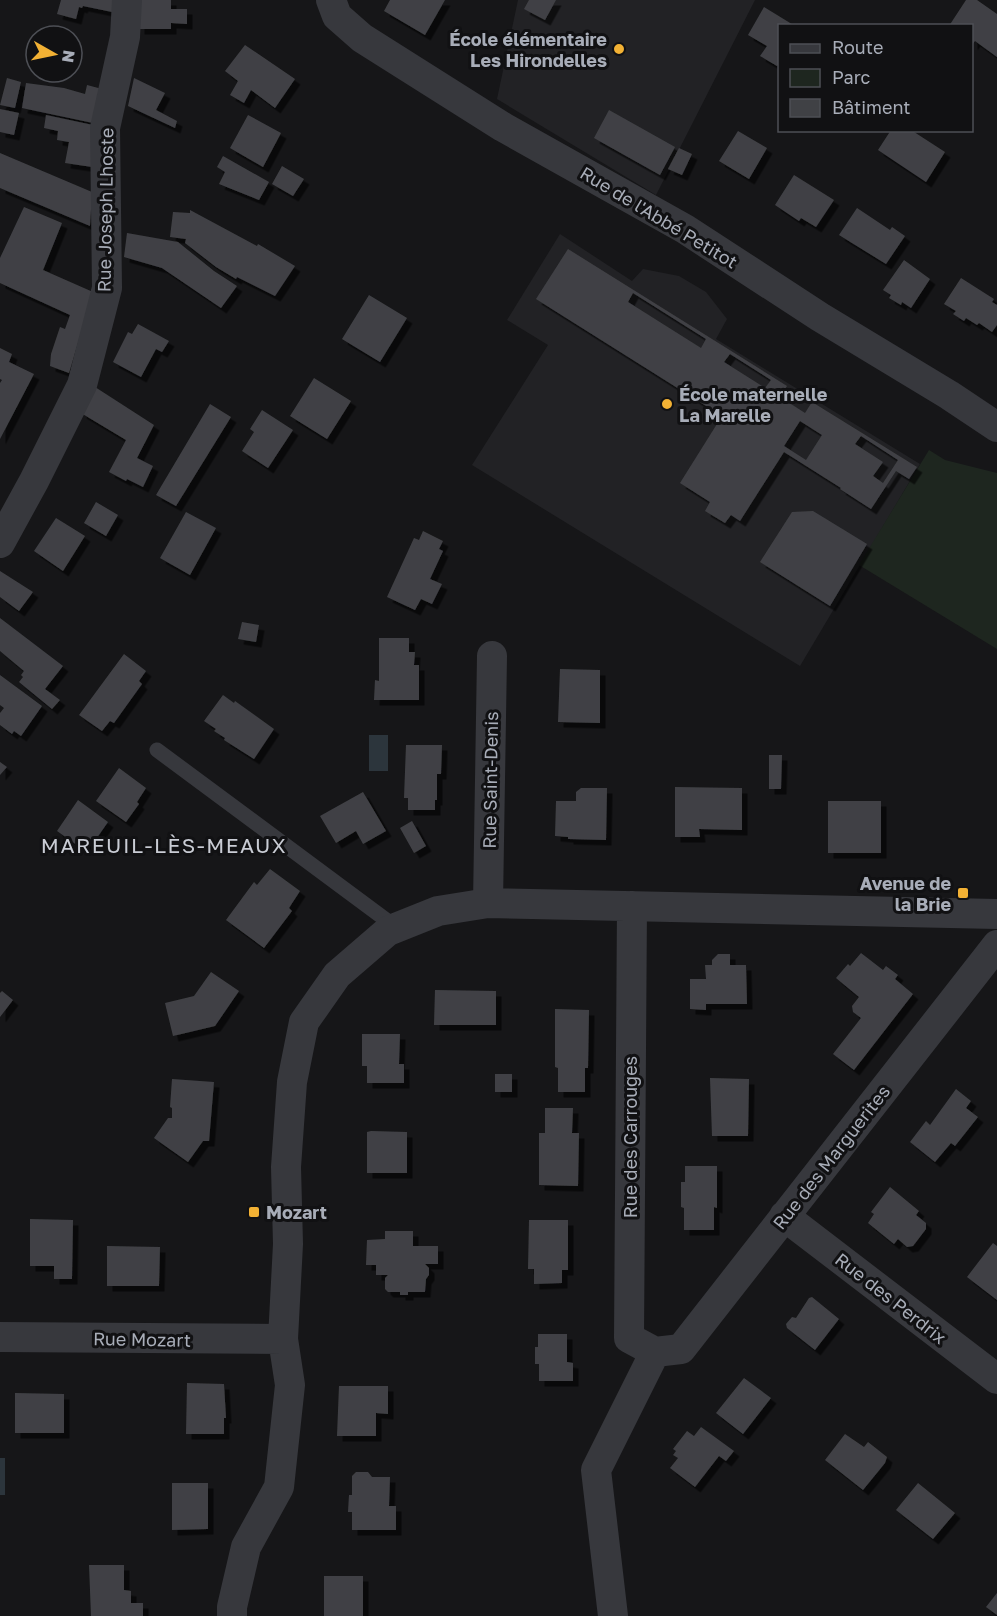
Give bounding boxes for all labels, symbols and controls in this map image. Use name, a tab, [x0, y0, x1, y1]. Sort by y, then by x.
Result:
north arrow	[24, 24, 84, 84]
legend	[778, 24, 973, 132]
place label: École élémentaire Les Hirondelles	[449, 28, 607, 71]
text: Route	[832, 36, 883, 58]
marker: École élémentaire Les Hirondelles	[612, 42, 626, 56]
text: N	[58, 49, 80, 64]
text: Parc	[832, 66, 871, 88]
text: Bâtiment	[832, 96, 911, 118]
street label: Rue Joseph Lhoste	[93, 128, 117, 292]
street label: Rue de l'Abbé Petitot	[576, 161, 742, 273]
place label: École maternelle La Marelle	[679, 383, 828, 426]
marker: École maternelle La Marelle	[660, 397, 674, 411]
street label: Rue Saint-Denis	[478, 711, 502, 849]
district label: MAREUIL-LÈS-MEAUX	[41, 832, 287, 858]
place label: Avenue de la Brie	[860, 872, 951, 915]
marker: Avenue de la Brie	[956, 886, 970, 900]
street label: Rue des Carrouges	[619, 1056, 641, 1218]
street label: Rue des Marguerites	[768, 1080, 894, 1234]
place label: Mozart	[266, 1201, 327, 1223]
marker: Mozart	[247, 1205, 261, 1219]
street label: Rue des Perdrix	[831, 1248, 951, 1348]
street label: Rue Mozart	[93, 1327, 191, 1351]

